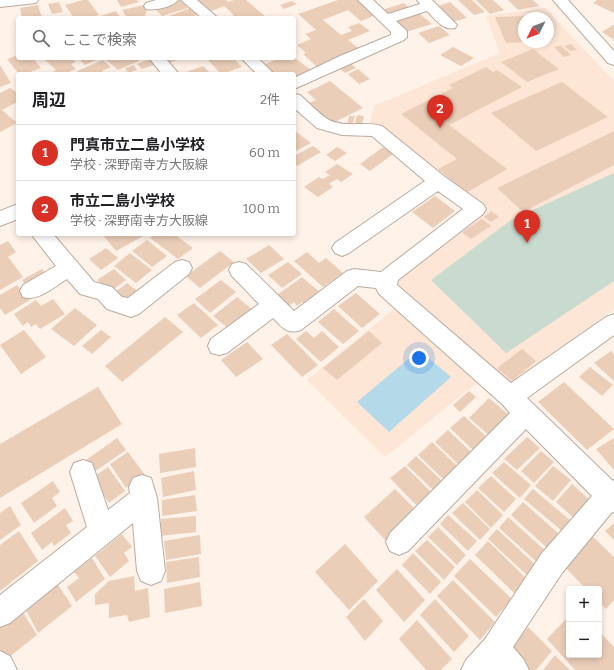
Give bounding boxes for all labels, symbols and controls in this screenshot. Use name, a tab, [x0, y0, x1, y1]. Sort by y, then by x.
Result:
north arrow	[518, 12, 554, 48]
search box	[16, 16, 296, 60]
icon: search	[30, 27, 52, 49]
text: ここで検索	[62, 31, 137, 49]
text: 周辺	[32, 90, 66, 111]
text: 2件	[260, 92, 280, 107]
pin: 2	[427, 95, 453, 128]
text: 門真市立二島小学校	[70, 136, 205, 154]
text: 1	[42, 145, 48, 160]
text: 60 m	[249, 145, 280, 160]
text: 学校 · 深野南寺方大阪線	[70, 157, 208, 172]
text: 市立二島小学校	[70, 192, 175, 210]
text: 2	[41, 201, 49, 216]
text: 100 m	[243, 201, 280, 216]
pin: 1	[514, 210, 540, 243]
text: 学校 · 深野南寺方大阪線	[70, 213, 208, 228]
your location	[409, 348, 429, 368]
map controls	[566, 586, 602, 658]
button: +	[566, 586, 602, 622]
button: −	[566, 622, 602, 658]

